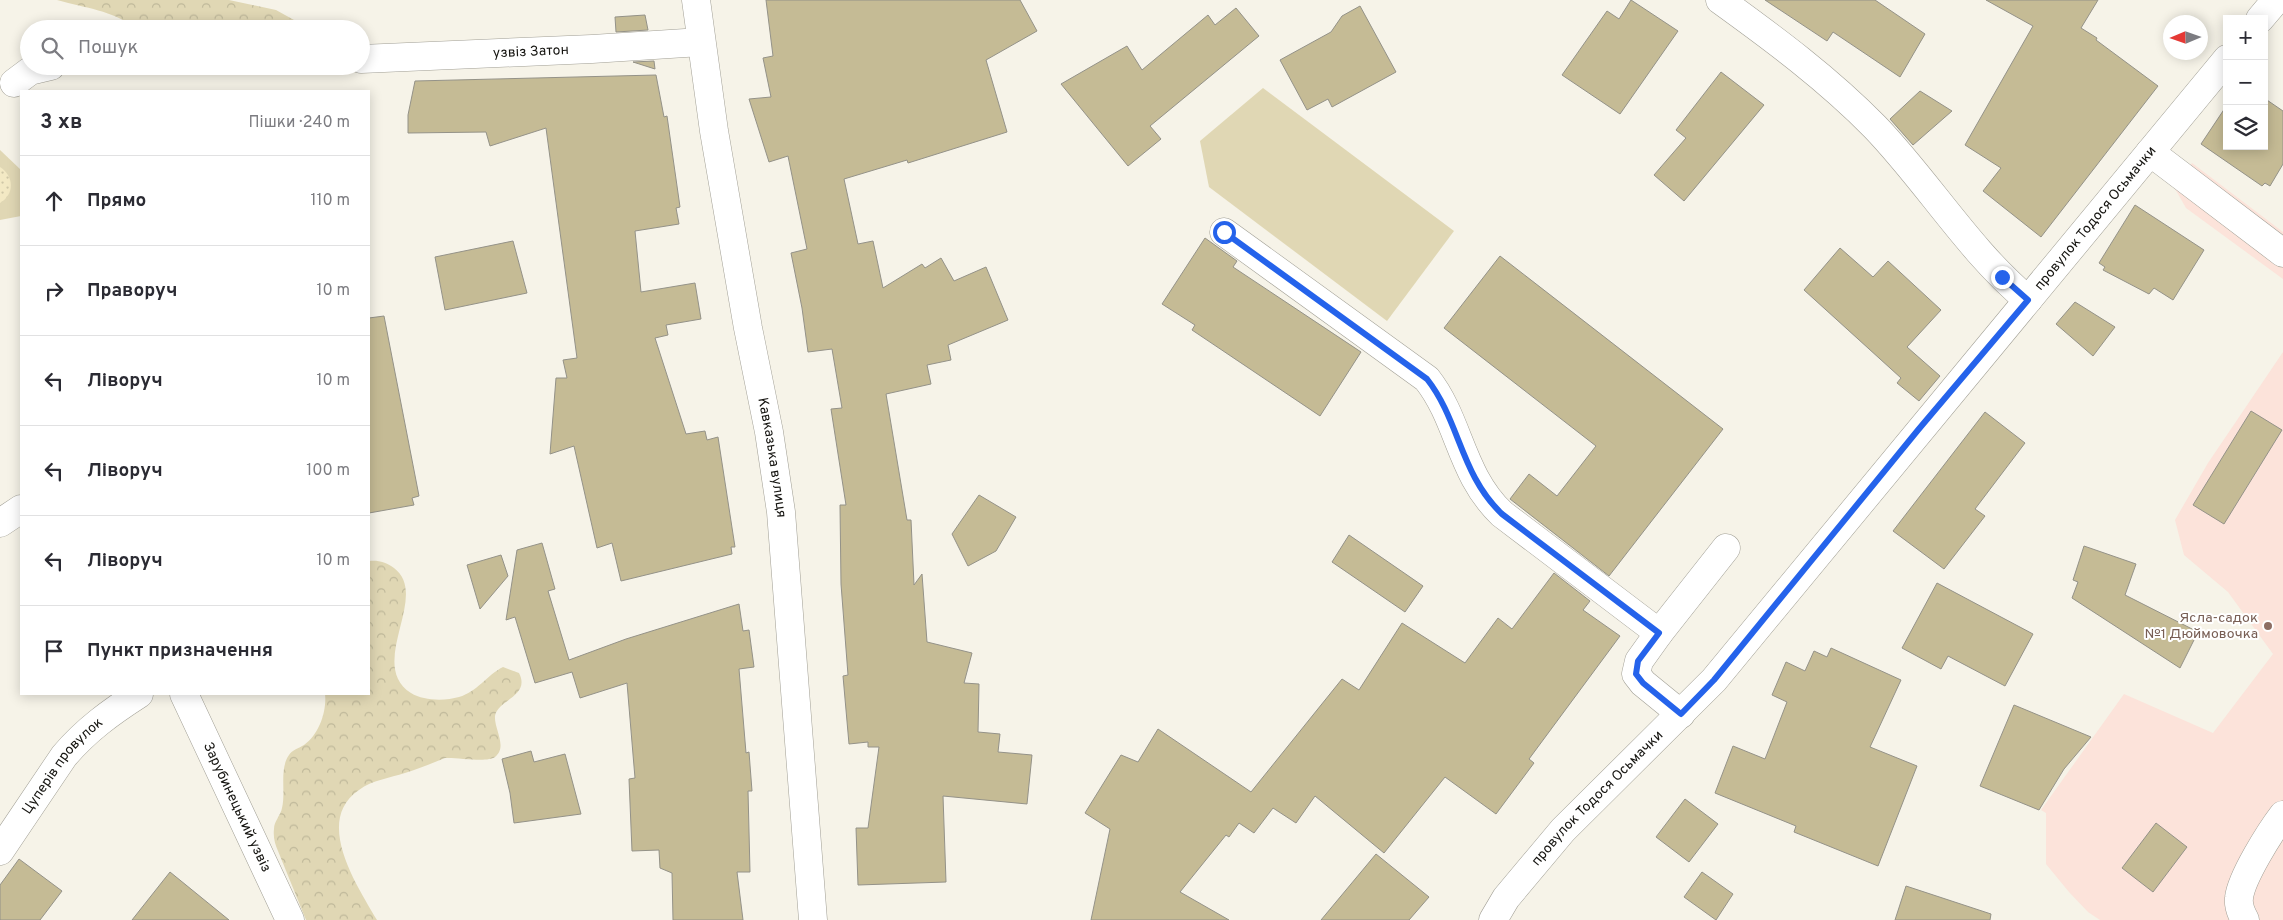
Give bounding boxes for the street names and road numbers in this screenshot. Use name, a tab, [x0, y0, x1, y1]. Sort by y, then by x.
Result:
street label: узвіз Затон	[492, 42, 569, 62]
street label: провулок Тодося Осьмачки	[2031, 143, 2160, 294]
street label: Кавказька вулиця	[754, 396, 790, 518]
street label: Цуперів провулок	[19, 714, 106, 818]
street label: провулок Тодося Осьмачки	[1528, 727, 1667, 870]
street label: Зарубинецький узвіз	[199, 739, 275, 875]

